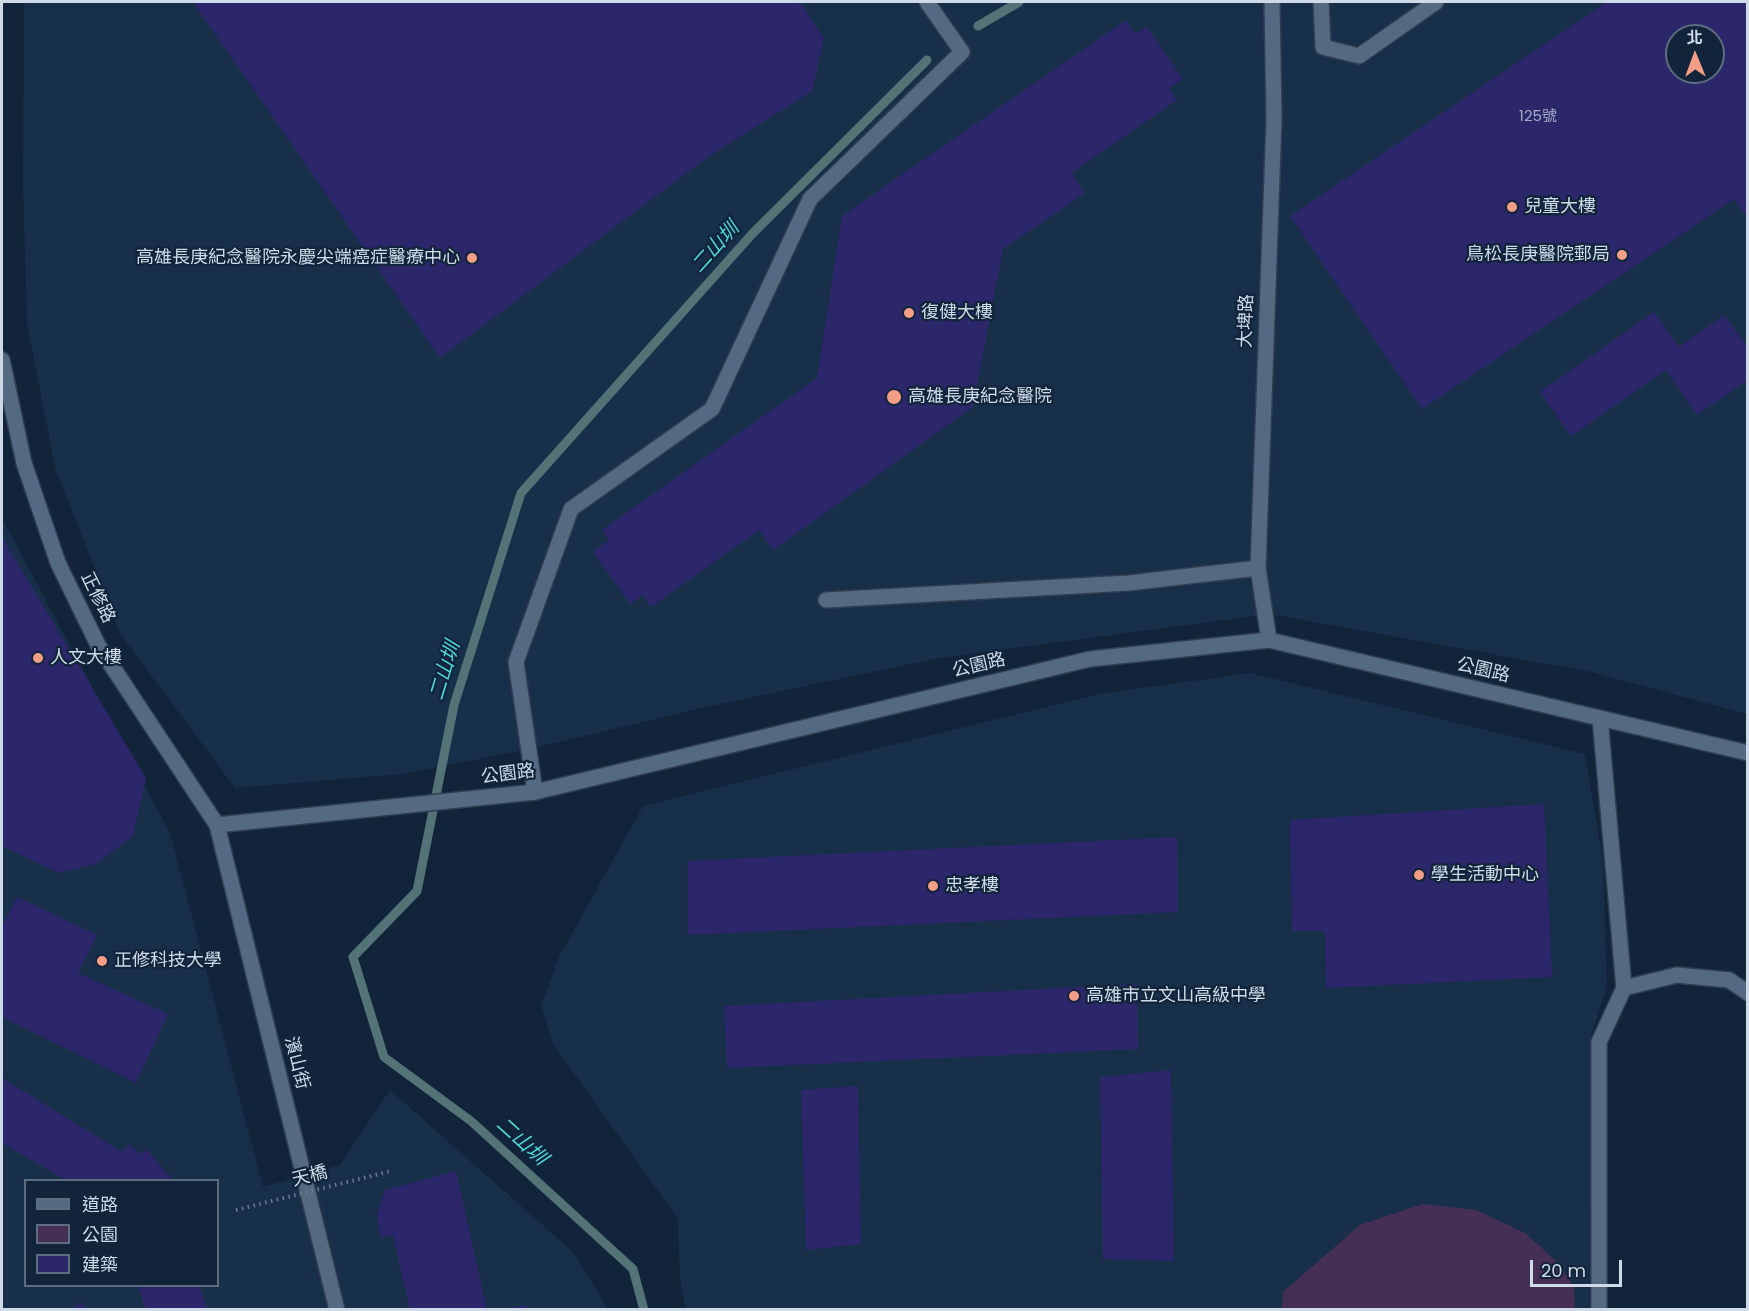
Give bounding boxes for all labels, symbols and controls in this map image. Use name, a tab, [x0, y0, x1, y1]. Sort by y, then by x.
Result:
north arrow	[1665, 24, 1725, 84]
text: 北	[1686, 26, 1703, 49]
house number: 125號	[1519, 108, 1557, 126]
place label: 兒童大樓	[1524, 196, 1596, 218]
marker: 兒童大樓	[1505, 200, 1519, 214]
water label: 二山圳	[687, 218, 745, 278]
place label: 鳥松長庚醫院郵局	[1466, 244, 1610, 266]
place label: 高雄長庚紀念醫院永慶尖端癌症醫療中心	[136, 247, 460, 269]
marker: 鳥松長庚醫院郵局	[1615, 248, 1629, 262]
marker: 高雄長庚紀念醫院永慶尖端癌症醫療中心	[465, 251, 479, 265]
street label: 大埤路	[1235, 294, 1259, 348]
place label: 復健大樓	[921, 302, 993, 324]
marker: 復健大樓	[902, 306, 916, 320]
place label: 高雄長庚紀念醫院	[908, 386, 1052, 408]
marker: 高雄長庚紀念醫院	[885, 388, 903, 406]
street label: 正修路	[75, 569, 119, 627]
water label: 二山圳	[426, 639, 466, 703]
place label: 人文大樓	[50, 647, 122, 669]
street label: 公園路	[950, 649, 1008, 683]
marker: 人文大樓	[31, 651, 45, 665]
street label: 公園路	[1454, 654, 1512, 688]
street label: 公園路	[480, 761, 536, 789]
place label: 學生活動中心	[1431, 864, 1539, 886]
marker: 學生活動中心	[1412, 868, 1426, 882]
place label: 忠孝樓	[945, 875, 999, 897]
marker: 忠孝樓	[926, 879, 940, 893]
place label: 正修科技大學	[114, 950, 222, 972]
marker: 正修科技大學	[95, 954, 109, 968]
place label: 高雄市立文山高級中學	[1086, 985, 1266, 1007]
marker: 高雄市立文山高級中學	[1067, 989, 1081, 1003]
street label: 濱山街	[279, 1034, 313, 1092]
water label: 二山圳	[491, 1113, 551, 1171]
street label: 天橋	[290, 1162, 330, 1192]
legend	[24, 1179, 219, 1287]
text: 道路	[82, 1192, 118, 1217]
text: 公園	[82, 1222, 118, 1247]
scale bar	[1533, 1248, 1624, 1286]
text: 建築	[82, 1252, 118, 1277]
text: 20 m	[1541, 1258, 1586, 1283]

